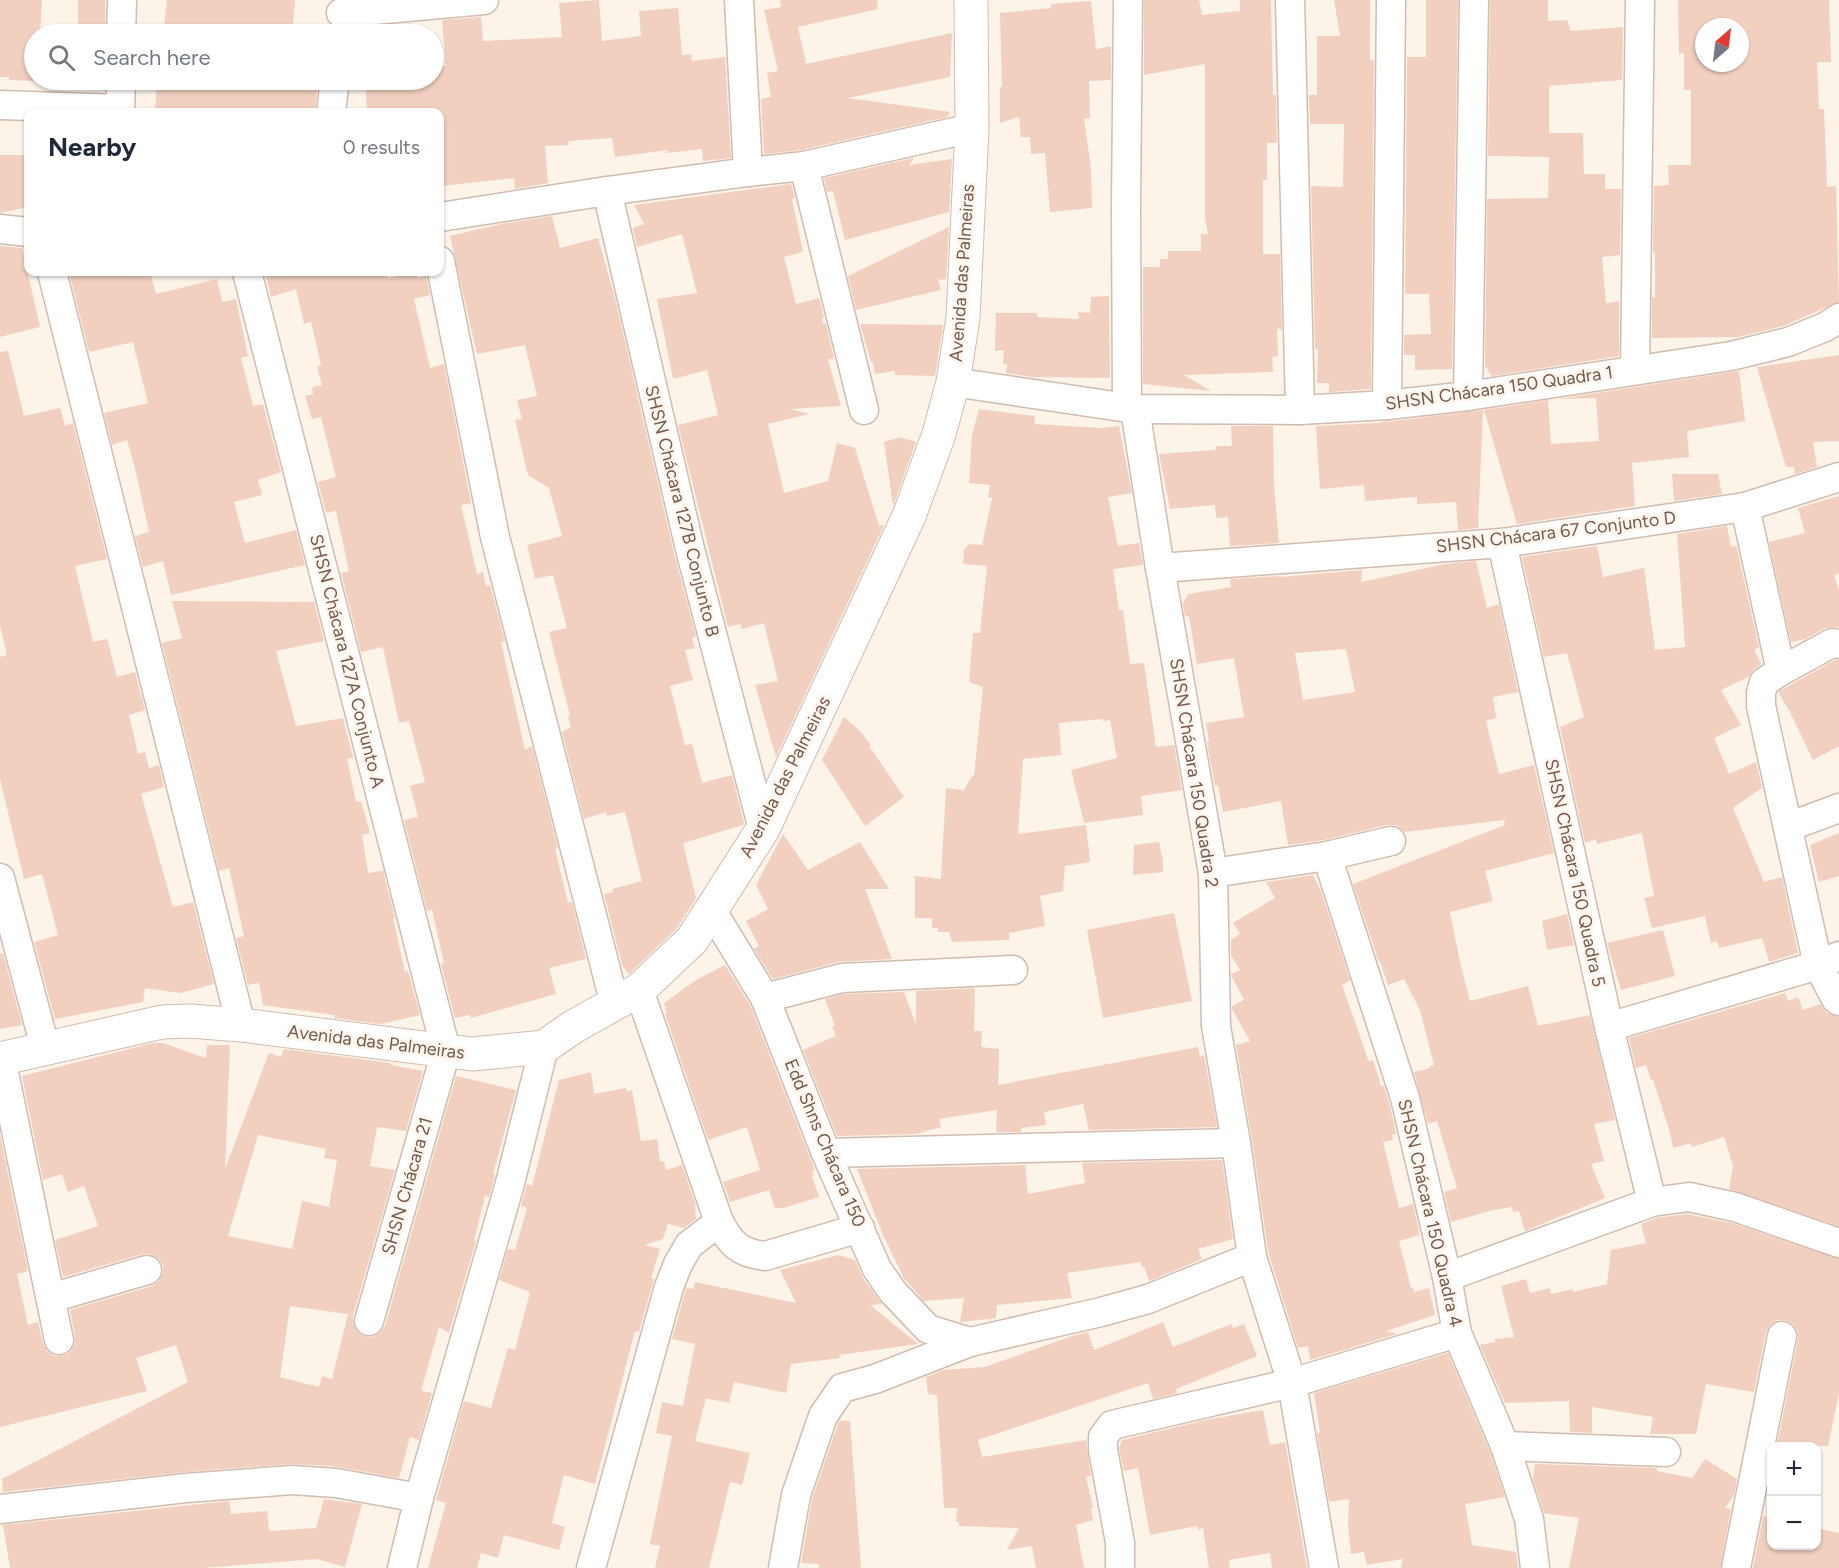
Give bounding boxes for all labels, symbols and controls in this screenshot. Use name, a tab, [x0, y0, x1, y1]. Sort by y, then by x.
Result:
north arrow	[1695, 18, 1749, 72]
search box	[24, 24, 444, 90]
icon: search	[45, 41, 78, 74]
text: Search here	[93, 44, 211, 71]
text: Nearby	[48, 131, 136, 163]
text: 0 results	[343, 135, 420, 159]
street label: Avenida das Palmeiras	[945, 183, 979, 363]
street label: SHSN Chácara 150 Quadra 1	[1384, 361, 1614, 415]
street label: SHSN Chácara 127B Conjunto B	[640, 383, 724, 639]
street label: SHSN Chácara 67 Conjunto D	[1435, 506, 1677, 558]
street label: SHSN Chácara 127A Conjunto A	[305, 532, 389, 790]
street label: SHSN Chácara 150 Quadra 2	[1165, 657, 1223, 889]
street label: Avenida das Palmeiras	[735, 693, 835, 861]
street label: SHSN Chácara 150 Quadra 5	[1540, 757, 1610, 989]
street label: Avenida das Palmeiras	[286, 1020, 466, 1064]
street label: Edd Shns Chácara 150	[780, 1056, 870, 1230]
street label: SHSN Chácara 150 Quadra 4	[1393, 1097, 1467, 1329]
street label: SHSN Chácara 21	[377, 1115, 437, 1257]
map controls	[1767, 1442, 1821, 1550]
button: +	[1767, 1442, 1821, 1496]
button: −	[1767, 1496, 1821, 1550]

